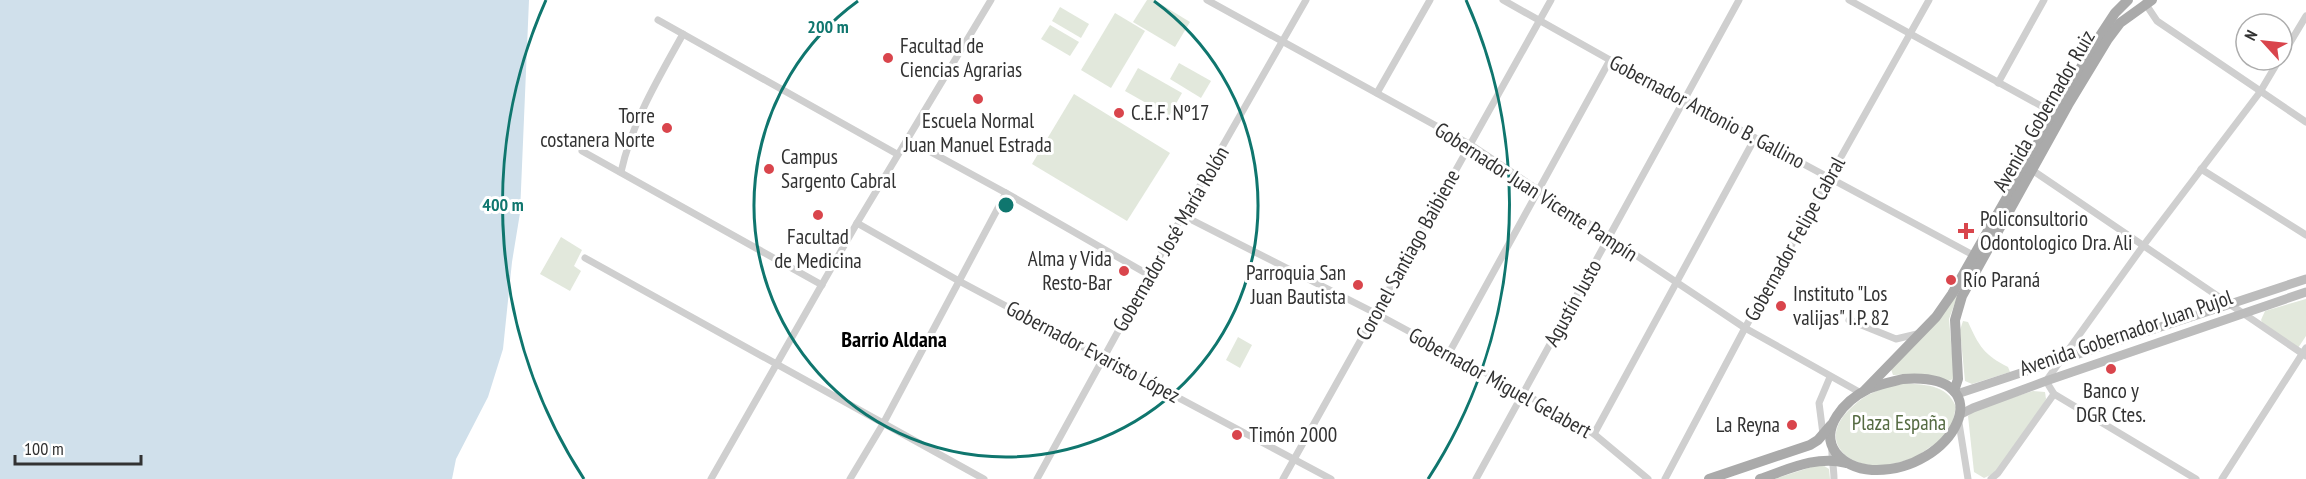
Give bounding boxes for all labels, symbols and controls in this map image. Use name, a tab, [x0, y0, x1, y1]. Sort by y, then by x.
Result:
north arrow	[2234, 12, 2294, 72]
text: 200 m	[807, 15, 849, 38]
street label: Avenida Gobernador Ruiz	[1986, 25, 2101, 196]
text: N	[2240, 27, 2262, 44]
place label: Facultad de Ciencias Agrarias	[900, 32, 1022, 83]
street label: Gobernador Antonio B. Gallino	[1605, 49, 1810, 175]
marker: Facultad de Ciencias Agrarias	[881, 51, 895, 65]
marker: Escuela Normal Juan Manuel Estrada	[971, 92, 985, 106]
place label: C.E.F. Nº17	[1131, 99, 1210, 126]
place label: Torre costanera Norte	[540, 102, 655, 153]
marker: C.E.F. Nº17	[1112, 106, 1126, 120]
place label: Escuela Normal Juan Manuel Estrada	[903, 107, 1052, 158]
street label: Gobernador Juan Vicente Pampín	[1430, 116, 1643, 267]
marker: Torre costanera Norte	[660, 121, 674, 135]
street label: Gobernador José María Rolón	[1106, 141, 1235, 336]
place label: Campus Sargento Cabral	[781, 143, 896, 194]
street label: Gobernador Felipe Cabral	[1738, 152, 1851, 326]
marker: Campus Sargento Cabral	[762, 162, 776, 176]
street label: Coronel Santiago Baibiene	[1349, 165, 1466, 345]
text: 400 m	[482, 193, 524, 216]
centre of rings	[996, 195, 1016, 215]
place label: Policonsultorio Odontologico Dra. Ali	[1980, 205, 2133, 256]
marker: Facultad de Medicina	[811, 208, 825, 222]
marker: Policonsultorio Odontologico Dra. Ali	[1957, 222, 1975, 240]
place label: Facultad de Medicina	[774, 223, 862, 274]
place label: Alma y Vida Resto-Bar	[1028, 245, 1112, 296]
street label: Agustín Justo	[1538, 255, 1607, 351]
place label: Parroquia San Juan Bautista	[1246, 259, 1346, 310]
marker: Alma y Vida Resto-Bar	[1117, 264, 1131, 278]
place label: Río Paraná	[1963, 266, 2040, 293]
marker: Río Paraná	[1944, 273, 1958, 287]
marker: Parroquia San Juan Bautista	[1351, 278, 1365, 292]
place label: Instituto "Los valijas" I.P. 82	[1793, 280, 1890, 331]
street label: Avenida Gobernador Juan Pujol	[2016, 283, 2236, 382]
street label: Gobernador Evaristo López	[1002, 294, 1185, 409]
marker: Instituto "Los valijas" I.P. 82	[1774, 299, 1788, 313]
street label: Gobernador Miguel Gelabert	[1404, 321, 1597, 444]
district label: Barrio Aldana	[841, 325, 947, 353]
marker: Banco y DGR Ctes.	[2104, 362, 2118, 376]
place label: Banco y DGR Ctes.	[2076, 377, 2146, 428]
park label: Plaza España	[1852, 409, 1946, 436]
place label: La Reyna	[1716, 411, 1780, 438]
marker: La Reyna	[1785, 418, 1799, 432]
place label: Timón 2000	[1249, 421, 1337, 448]
scale bar	[15, 428, 141, 466]
marker: Timón 2000	[1230, 428, 1244, 442]
text: 100 m	[24, 437, 64, 460]

